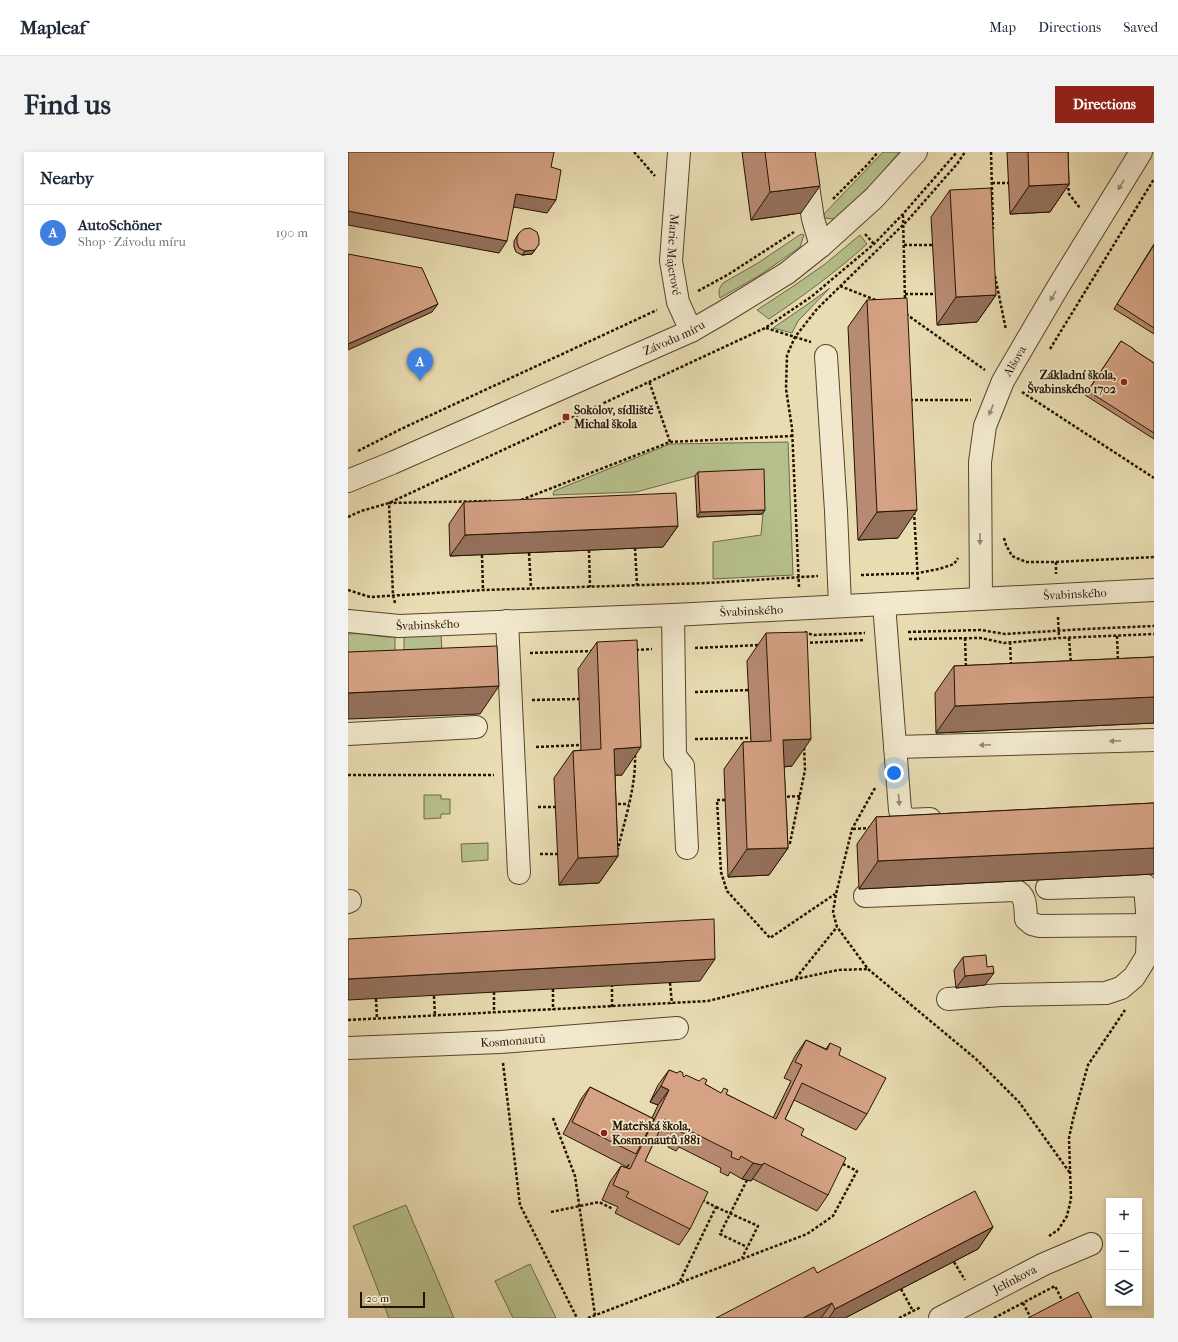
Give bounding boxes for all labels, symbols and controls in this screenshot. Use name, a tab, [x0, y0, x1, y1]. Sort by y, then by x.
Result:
text: Mapleaf	[20, 17, 86, 39]
text: Map	[989, 19, 1016, 36]
text: Directions	[1038, 19, 1101, 36]
text: Saved	[1123, 19, 1158, 36]
button: Directions	[1055, 86, 1154, 123]
text: Find us	[24, 88, 111, 121]
text: Nearby	[40, 168, 94, 188]
one-way arrow	[1117, 180, 1125, 190]
street label: Marie Majerové	[664, 213, 684, 296]
text: AutoSchöner	[78, 216, 162, 234]
text: A	[49, 225, 57, 240]
text: 190 m	[276, 225, 308, 240]
text: Shop · Závodu míru	[78, 234, 186, 249]
one-way arrow	[1049, 290, 1056, 302]
street label: Závodu míru	[641, 317, 708, 358]
street label: Alšova	[1000, 343, 1029, 380]
pin: A	[407, 348, 433, 381]
place label: Základní škola, Švabinského 1702	[1027, 368, 1117, 396]
marker: Základní škola, Švabinského 1702	[1119, 377, 1129, 387]
place label: Sokolov, sídliště Michal škola	[573, 403, 654, 431]
one-way arrow	[988, 405, 994, 417]
marker: Sokolov, sídliště Michal škola	[561, 412, 571, 422]
one-way arrow	[977, 533, 983, 546]
street label: Švabinského	[1043, 585, 1107, 603]
street label: Švabinského	[719, 602, 783, 620]
street label: Švabinského	[396, 617, 460, 633]
one-way arrow	[1108, 738, 1121, 744]
one-way arrow	[978, 742, 991, 748]
your location	[884, 763, 904, 783]
one-way arrow	[895, 794, 902, 806]
street label: Kosmonautů	[480, 1031, 546, 1050]
place label: Mateřská škola, Kosmonautů 1881	[611, 1119, 700, 1147]
marker: Mateřská škola, Kosmonautů 1881	[599, 1128, 609, 1138]
map controls	[1106, 1198, 1142, 1306]
button: +	[1106, 1198, 1142, 1234]
button: −	[1106, 1234, 1142, 1270]
street label: Jelínkova	[989, 1262, 1039, 1297]
button: layers	[1106, 1270, 1142, 1306]
scale bar	[360, 1290, 425, 1309]
text: 20 m	[366, 1292, 389, 1305]

